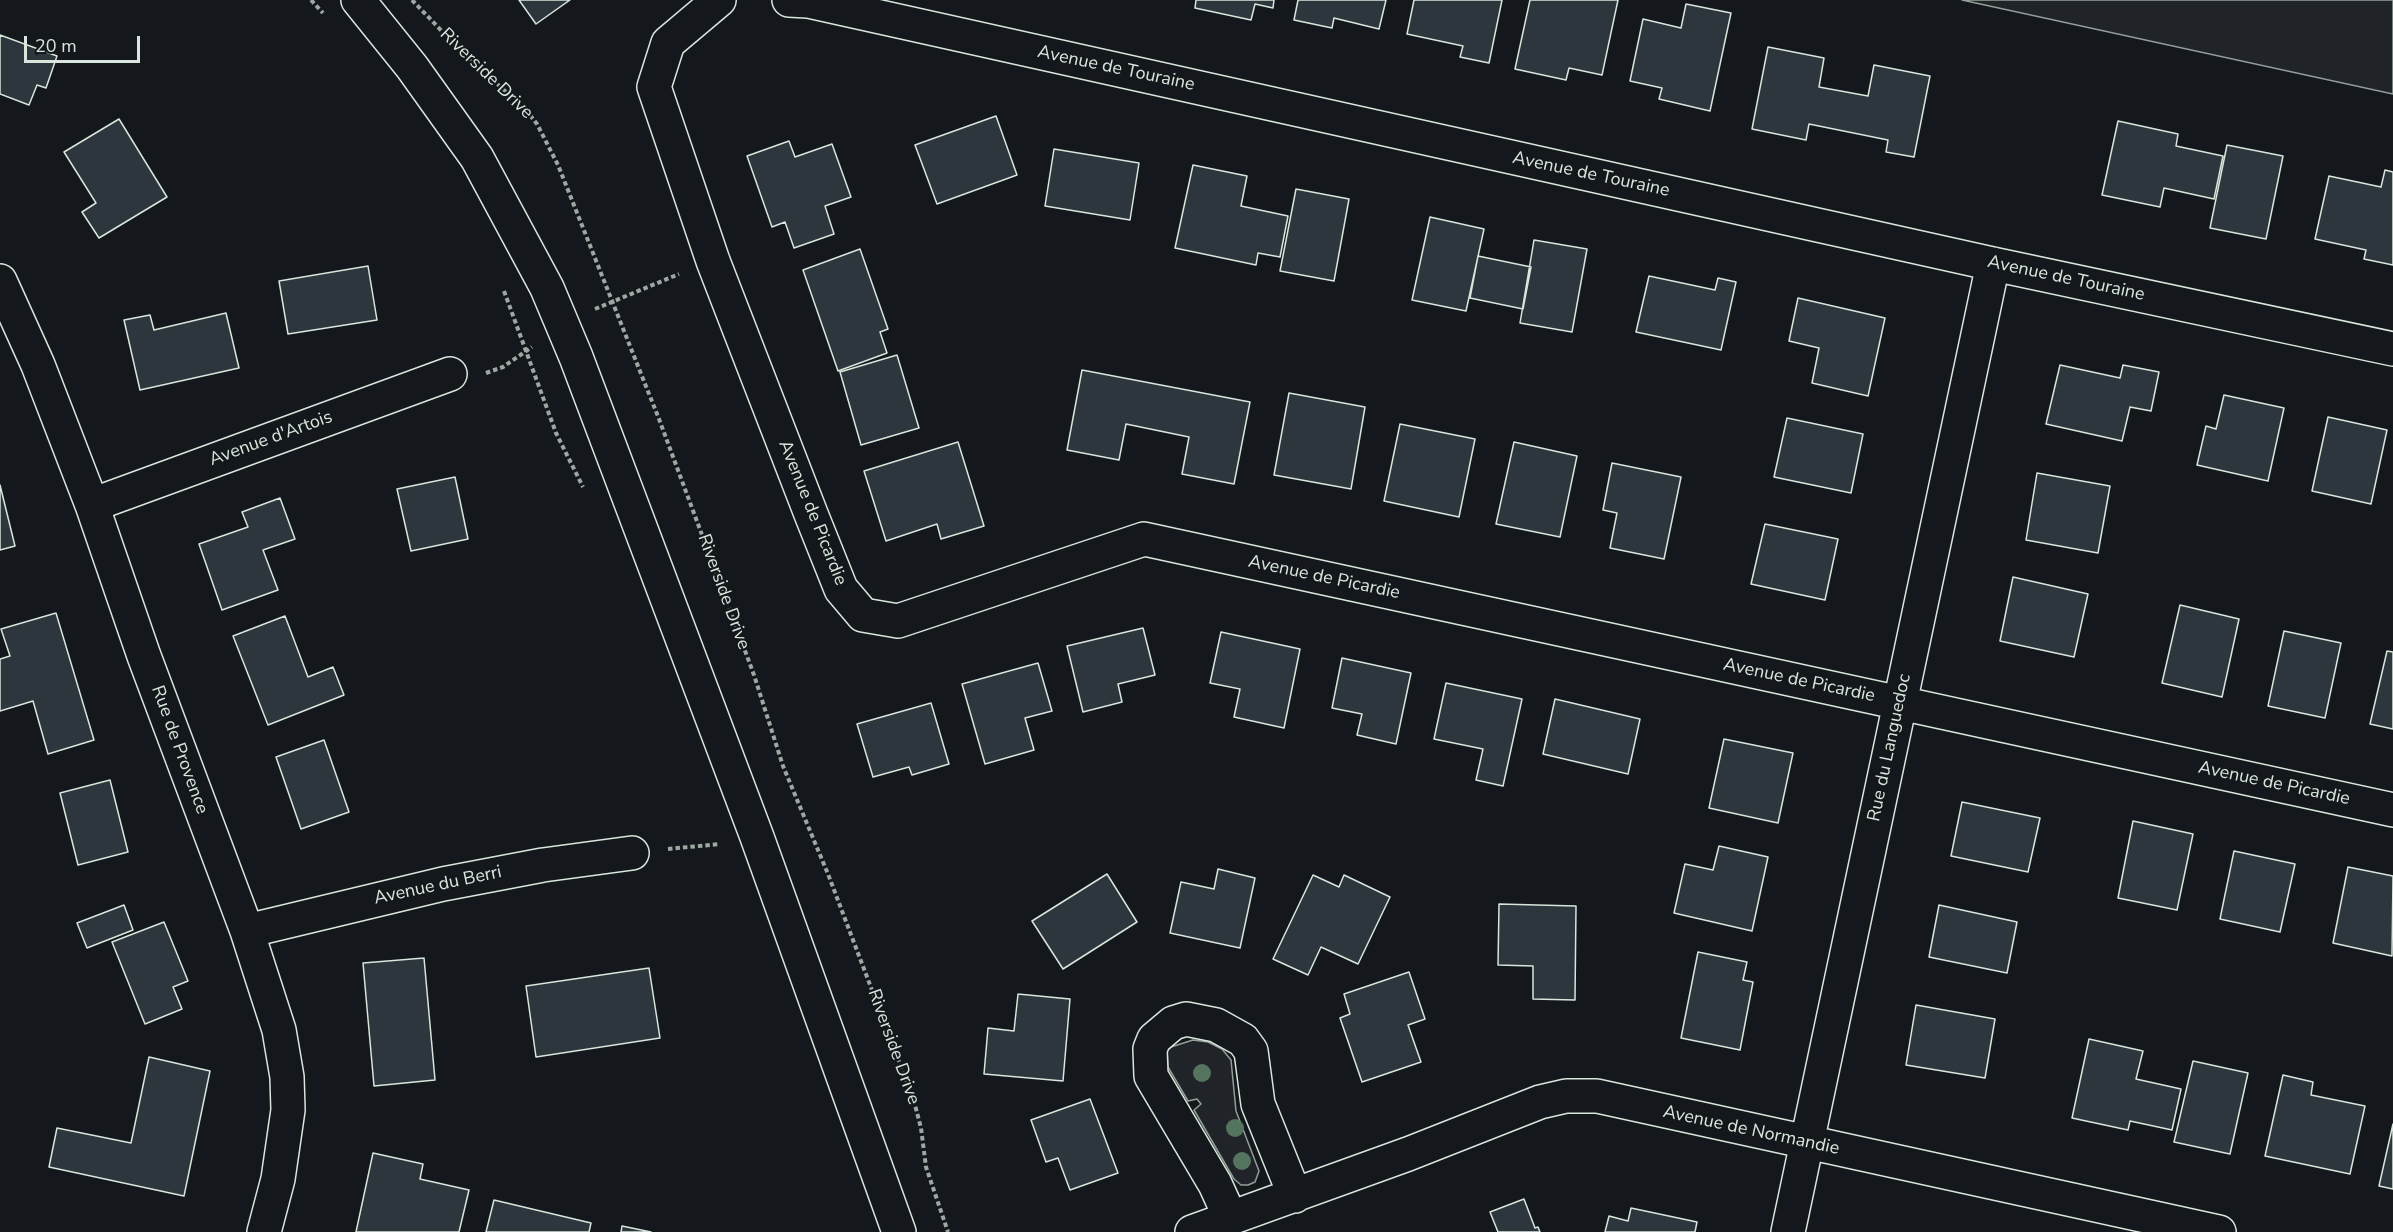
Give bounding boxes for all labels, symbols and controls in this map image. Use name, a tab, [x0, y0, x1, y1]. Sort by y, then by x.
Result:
scale bar	[27, 24, 142, 62]
street label: Riverside Drive	[435, 24, 537, 124]
text: 20 m	[35, 34, 77, 58]
street label: Avenue de Touraine	[1035, 42, 1197, 96]
street label: Avenue de Touraine	[1510, 148, 1672, 202]
street label: Avenue de Touraine	[1985, 252, 2147, 306]
street label: Avenue d'Artois	[206, 407, 336, 471]
street label: Avenue de Picardie	[773, 437, 851, 589]
street label: Riverside Drive	[692, 531, 754, 653]
street label: Avenue de Picardie	[1246, 551, 1402, 605]
street label: Avenue de Picardie	[1721, 654, 1877, 708]
street label: Rue du Languedoc	[1864, 672, 1916, 824]
street label: Rue de Provence	[146, 683, 212, 817]
street label: Avenue de Picardie	[2196, 757, 2352, 811]
street label: Avenue du Berri	[372, 862, 504, 910]
street label: Riverside Drive	[862, 986, 924, 1108]
street label: Avenue de Normandie	[1661, 1102, 1841, 1160]

